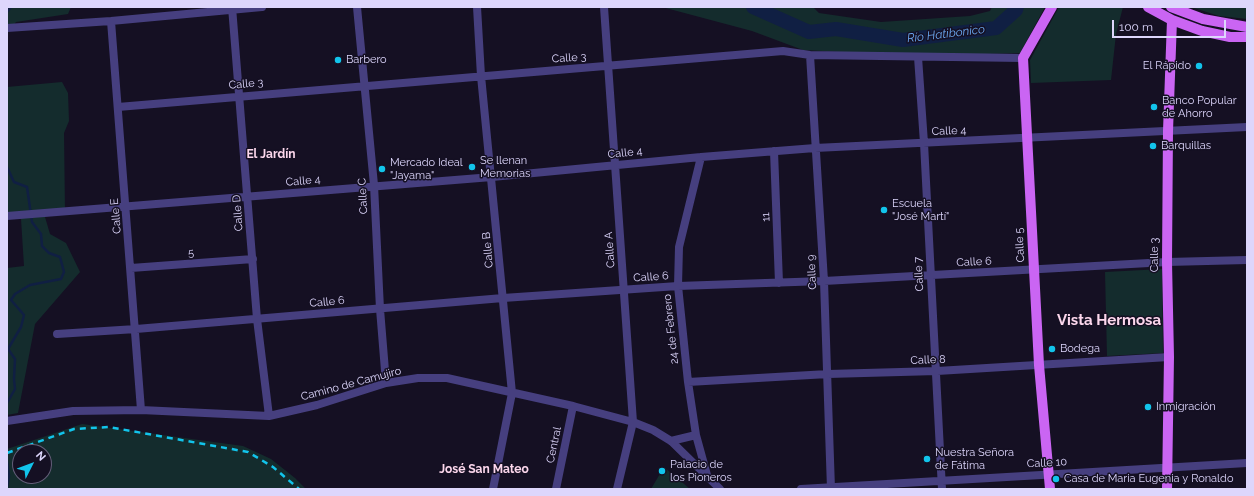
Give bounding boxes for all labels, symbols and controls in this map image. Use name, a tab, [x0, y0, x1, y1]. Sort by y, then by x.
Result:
scale bar	[1114, 12, 1228, 38]
text: 100 m	[1119, 20, 1153, 34]
water label: Río Hatibonico	[906, 22, 986, 46]
street label: Calle 3	[551, 50, 587, 66]
place label: Barbero	[346, 53, 387, 67]
marker: Barbero	[333, 55, 343, 65]
place label: El Rápido	[1143, 59, 1191, 73]
marker: El Rápido	[1194, 61, 1204, 71]
street label: Calle 3	[228, 76, 264, 92]
place label: Banco Popular de Ahorro	[1162, 94, 1237, 120]
marker: Banco Popular de Ahorro	[1149, 102, 1159, 112]
street label: Calle 4	[931, 124, 967, 138]
place label: Barquillas	[1161, 139, 1211, 153]
marker: Barquillas	[1148, 141, 1158, 151]
street label: Calle 4	[607, 145, 643, 161]
district label: El Jardín	[246, 147, 296, 161]
place label: Se llenan Memorias	[480, 154, 530, 180]
place label: Mercado Ideal "Jayama"	[390, 156, 463, 182]
marker: Se llenan Memorias	[467, 162, 477, 172]
marker: Mercado Ideal "Jayama"	[377, 164, 387, 174]
street label: Calle 4	[285, 173, 321, 189]
street label: Calle C	[355, 178, 371, 214]
street label: Calle D	[230, 194, 246, 232]
place label: Escuela "José Martí"	[892, 197, 949, 223]
street label: Calle E	[108, 198, 124, 234]
marker: Escuela "José Martí"	[879, 205, 889, 215]
street label: 11	[759, 212, 773, 222]
street label: Calle 5	[1012, 227, 1028, 263]
street label: Calle B	[480, 231, 496, 269]
street label: Calle A	[602, 231, 618, 269]
street label: Calle 3	[1148, 238, 1162, 272]
street label: 5	[188, 246, 194, 260]
street label: Calle 9	[804, 254, 820, 290]
street label: Calle 6	[956, 254, 992, 270]
street label: Calle 7	[912, 256, 926, 292]
street label: Calle 6	[633, 269, 669, 285]
street label: 24 de Febrero	[661, 293, 681, 365]
street label: Calle 6	[309, 294, 345, 310]
district label: Vista Hermosa	[1057, 311, 1161, 329]
place label: Bodega	[1060, 342, 1100, 356]
marker: Bodega	[1047, 344, 1057, 354]
street label: Calle 8	[910, 353, 946, 367]
street label: Camino de Camujiro	[299, 364, 403, 404]
place label: Inmigración	[1156, 400, 1216, 414]
marker: Inmigración	[1143, 402, 1153, 412]
street label: Central	[544, 426, 564, 464]
north arrow	[12, 444, 52, 484]
place label: Nuestra Señora de Fátima	[935, 446, 1014, 472]
text: N	[33, 449, 48, 464]
marker: Nuestra Señora de Fátima	[922, 454, 932, 464]
street label: Calle 10	[1027, 455, 1067, 471]
place label: Palacio de los Pioneros	[670, 458, 732, 484]
district label: José San Mateo	[439, 462, 529, 476]
marker: Palacio de los Pioneros	[657, 466, 667, 476]
place label: Casa de Maria Eugenia y Ronaldo	[1064, 472, 1233, 486]
marker: Casa de Maria Eugenia y Ronaldo	[1051, 474, 1061, 484]

